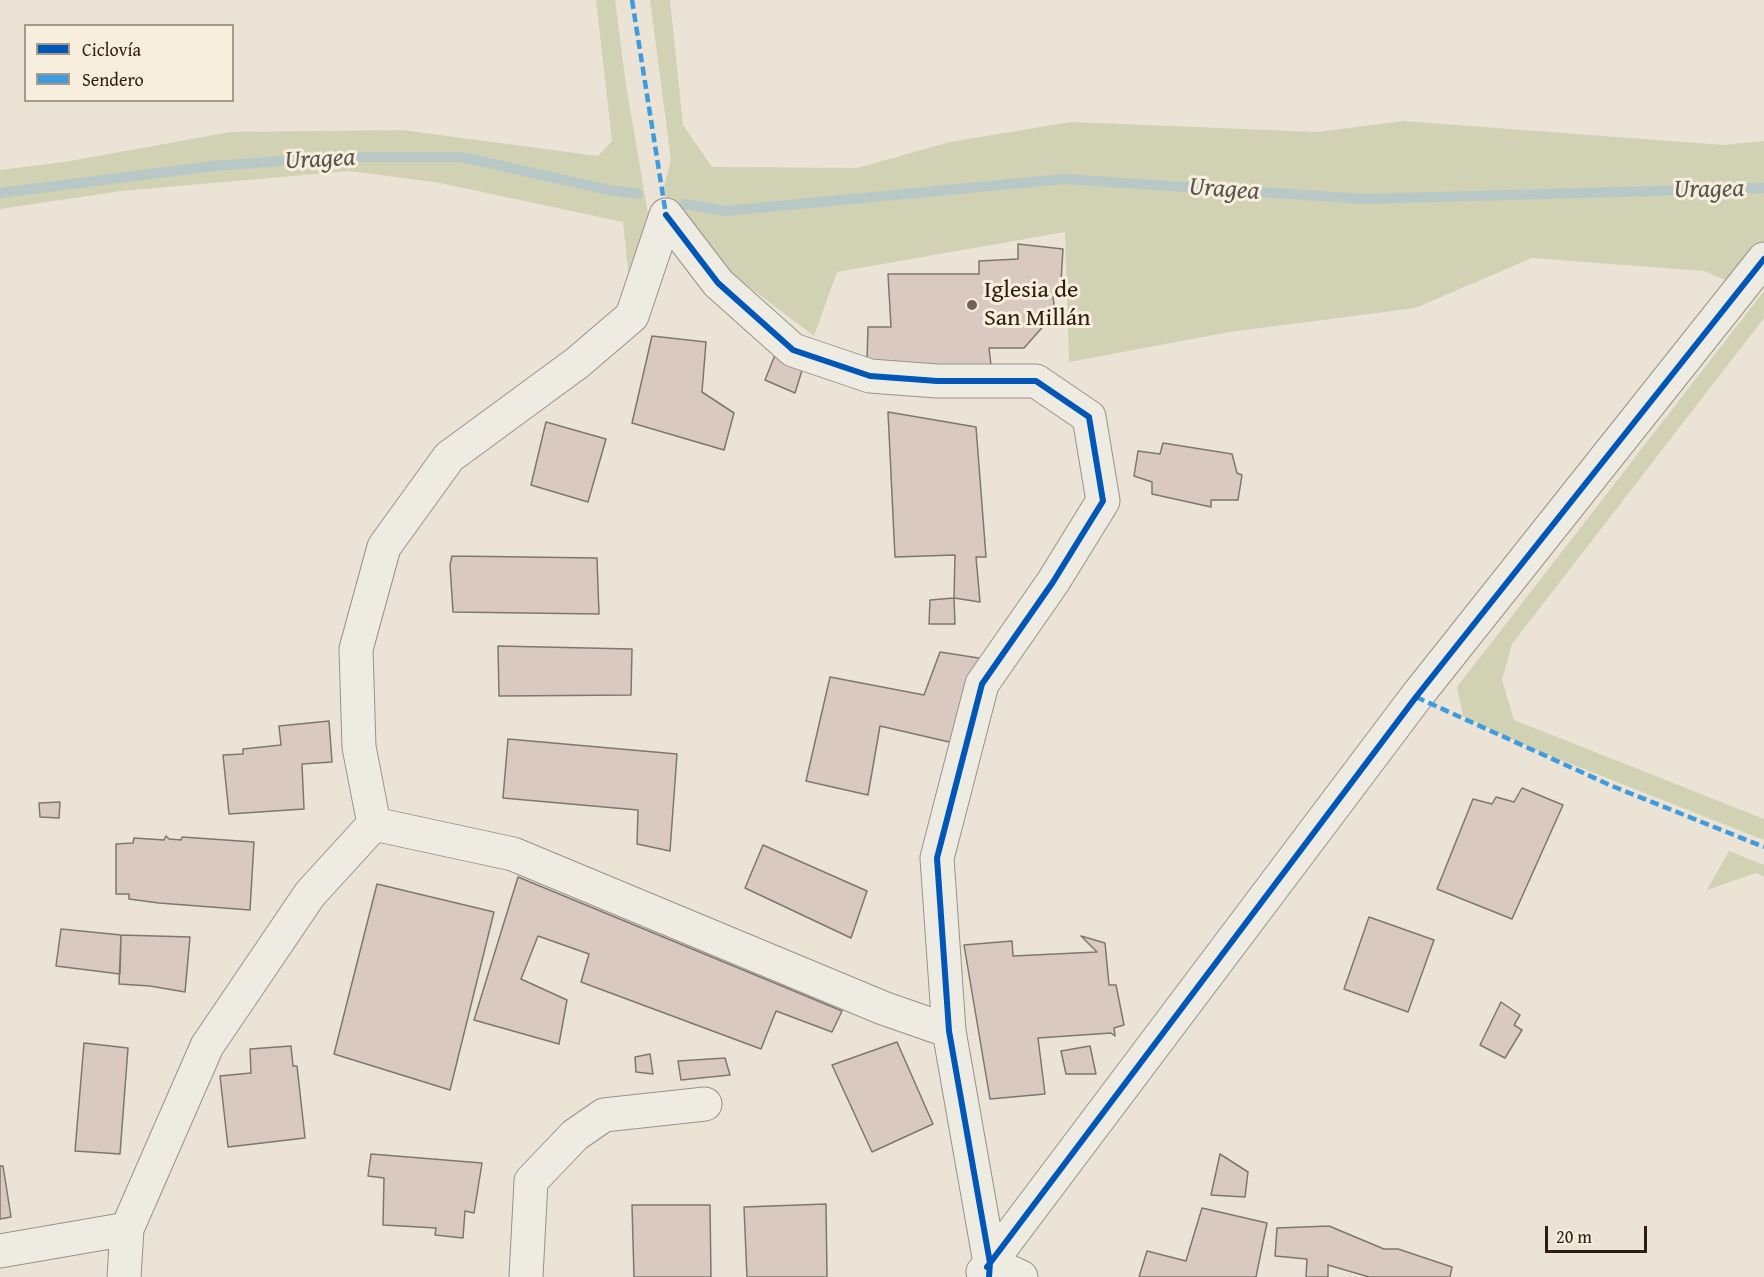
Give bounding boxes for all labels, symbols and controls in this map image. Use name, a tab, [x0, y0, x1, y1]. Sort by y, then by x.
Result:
legend	[24, 24, 234, 102]
text: Ciclovía	[82, 36, 141, 63]
text: Sendero	[82, 66, 144, 93]
water label: Uragea	[284, 143, 356, 177]
water label: Uragea	[1188, 172, 1260, 208]
water label: Uragea	[1673, 174, 1745, 206]
place label: Iglesia de San Millán	[984, 277, 1091, 333]
marker: Iglesia de San Millán	[965, 298, 979, 312]
scale bar	[1548, 1214, 1650, 1252]
text: 20 m	[1556, 1223, 1592, 1250]

